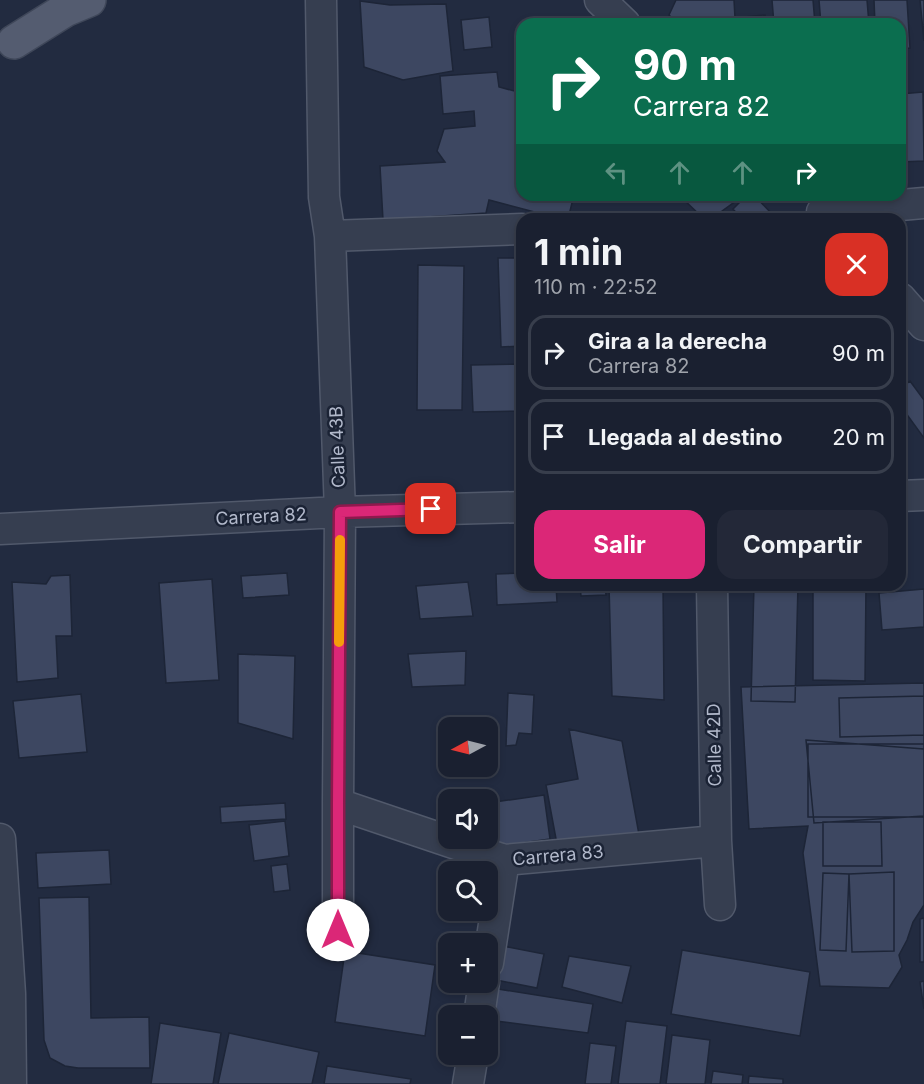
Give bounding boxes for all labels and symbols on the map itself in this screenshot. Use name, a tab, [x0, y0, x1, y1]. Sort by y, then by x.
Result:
street label: Calle 43B	[325, 406, 349, 488]
pin	[405, 483, 456, 534]
street label: Carrera 82	[215, 503, 307, 529]
street label: Calle 42D	[703, 703, 725, 787]
north arrow	[438, 717, 498, 777]
street label: Carrera 83	[512, 841, 604, 869]
position arrow	[306, 898, 370, 962]

